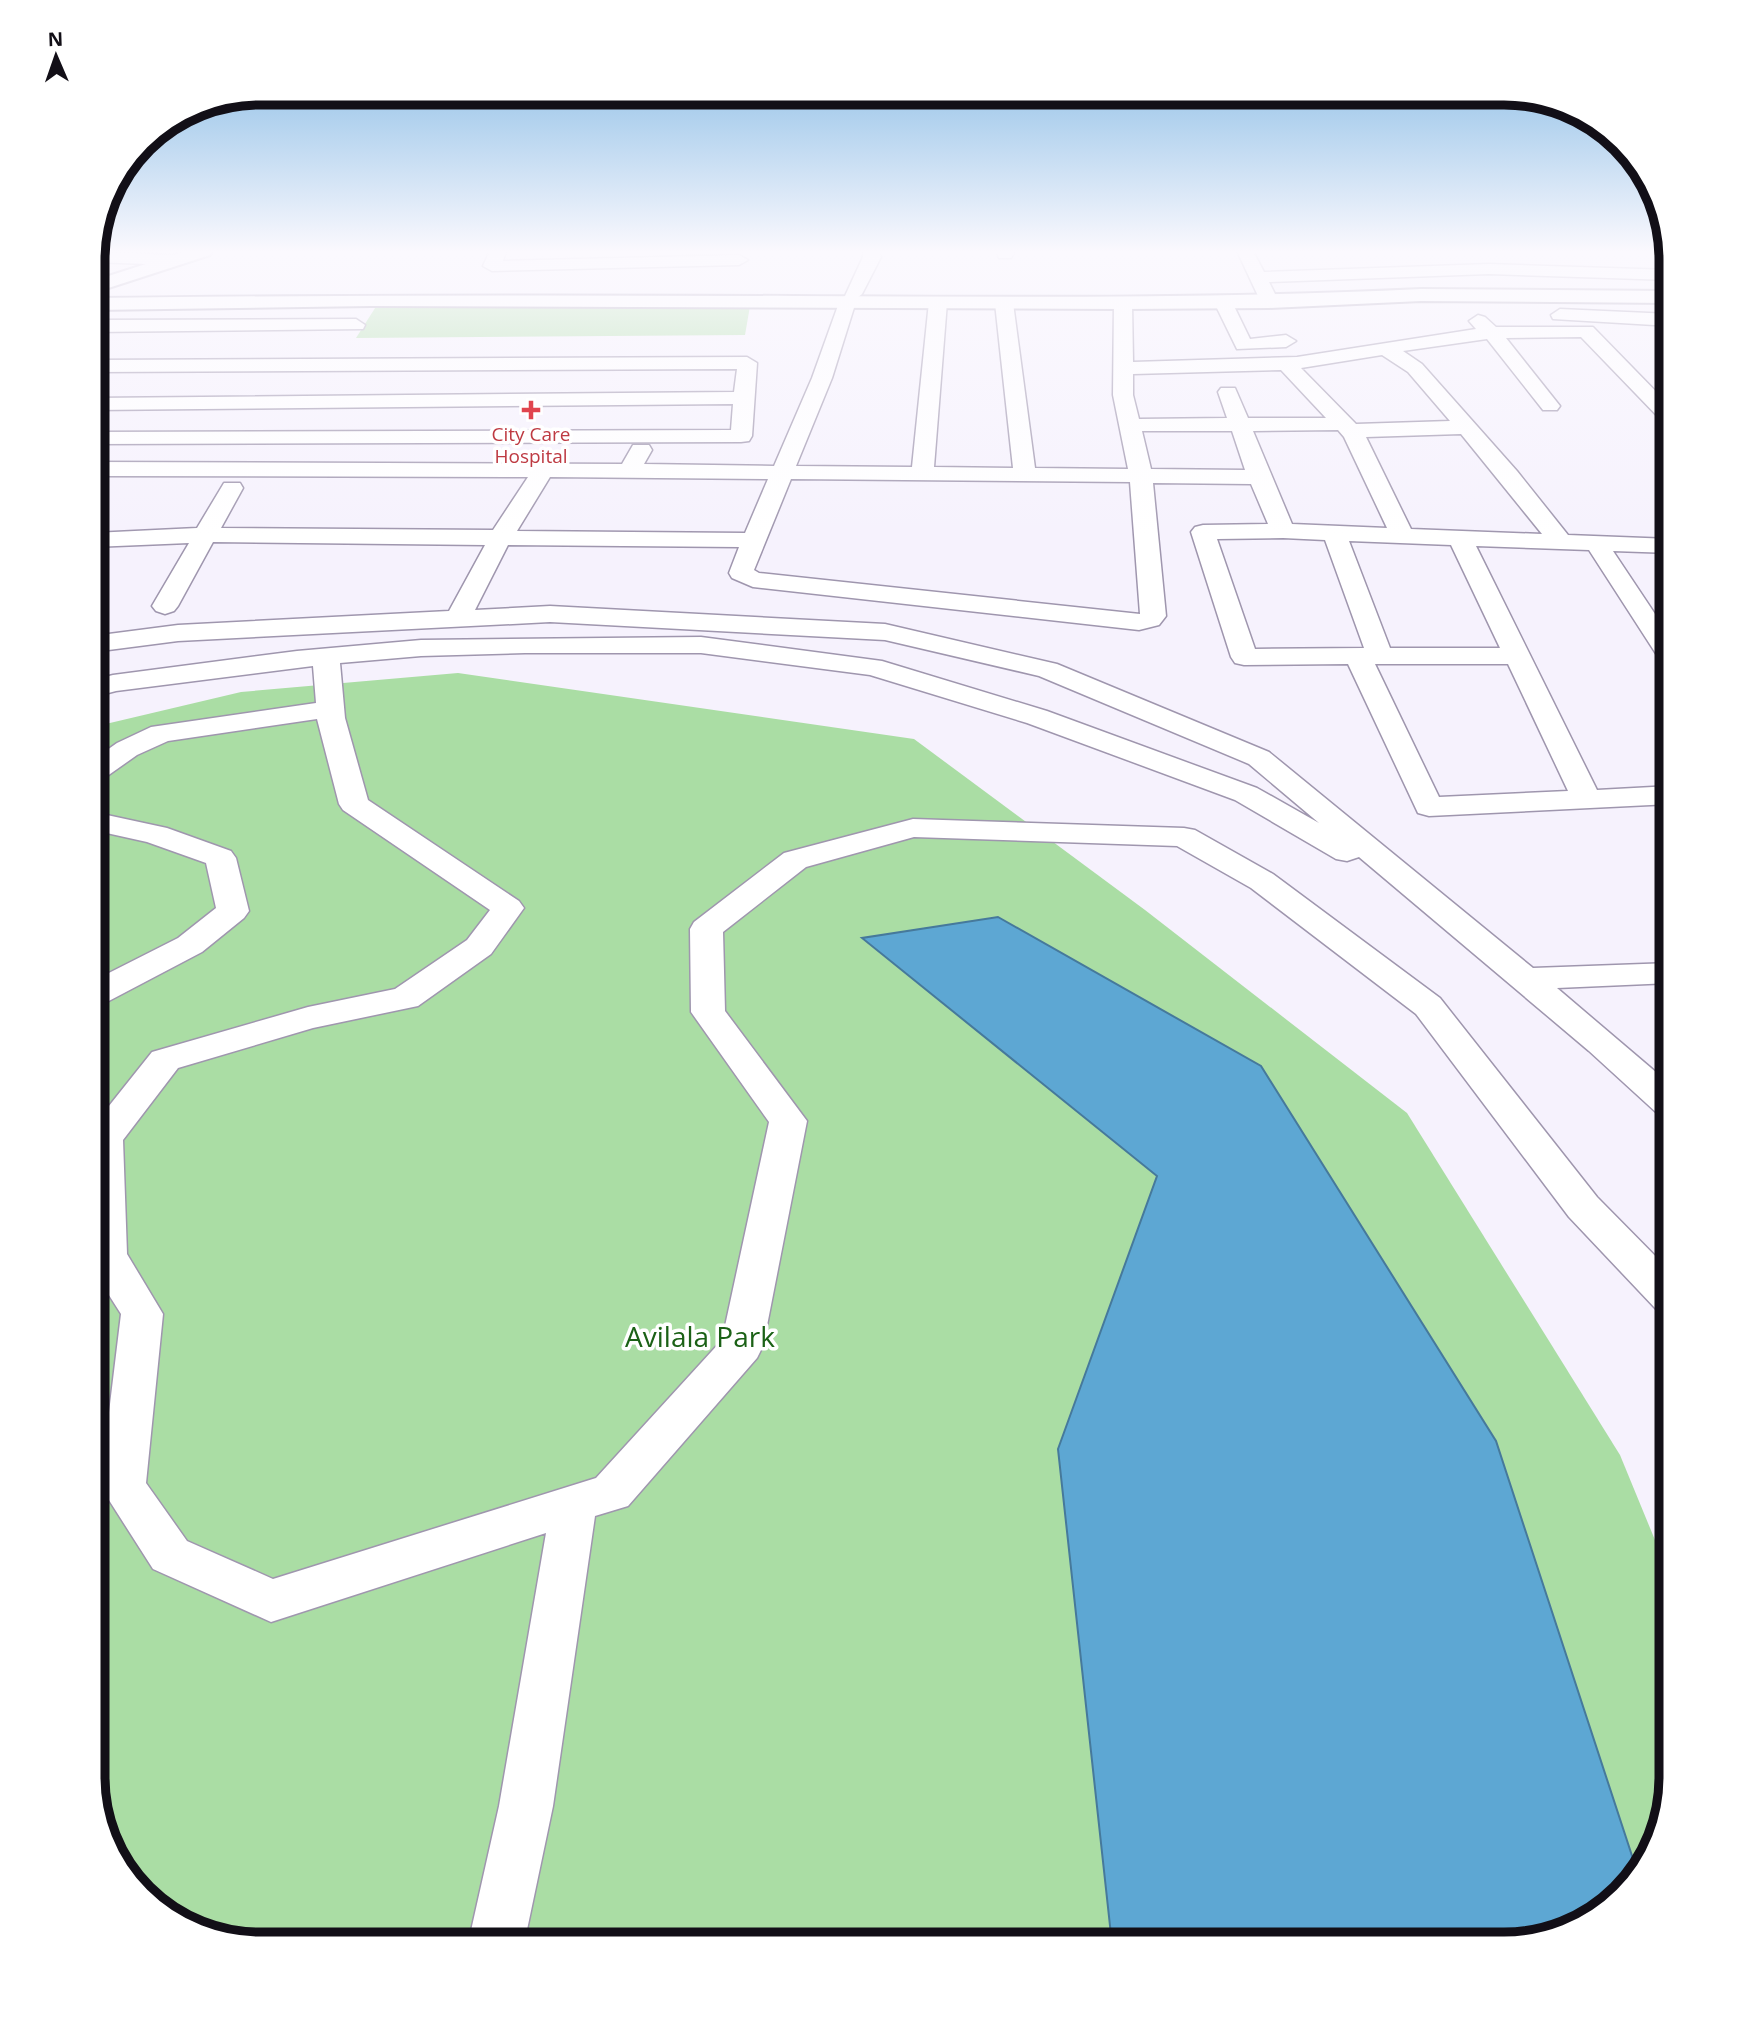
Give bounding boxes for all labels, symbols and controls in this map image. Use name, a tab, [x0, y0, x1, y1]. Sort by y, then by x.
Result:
north arrow	[21, 21, 91, 91]
text: N	[47, 26, 64, 52]
marker: City Care Hospital	[521, 400, 541, 420]
place label: City Care Hospital	[492, 421, 570, 469]
park label: Avilala Park	[625, 1317, 775, 1355]

